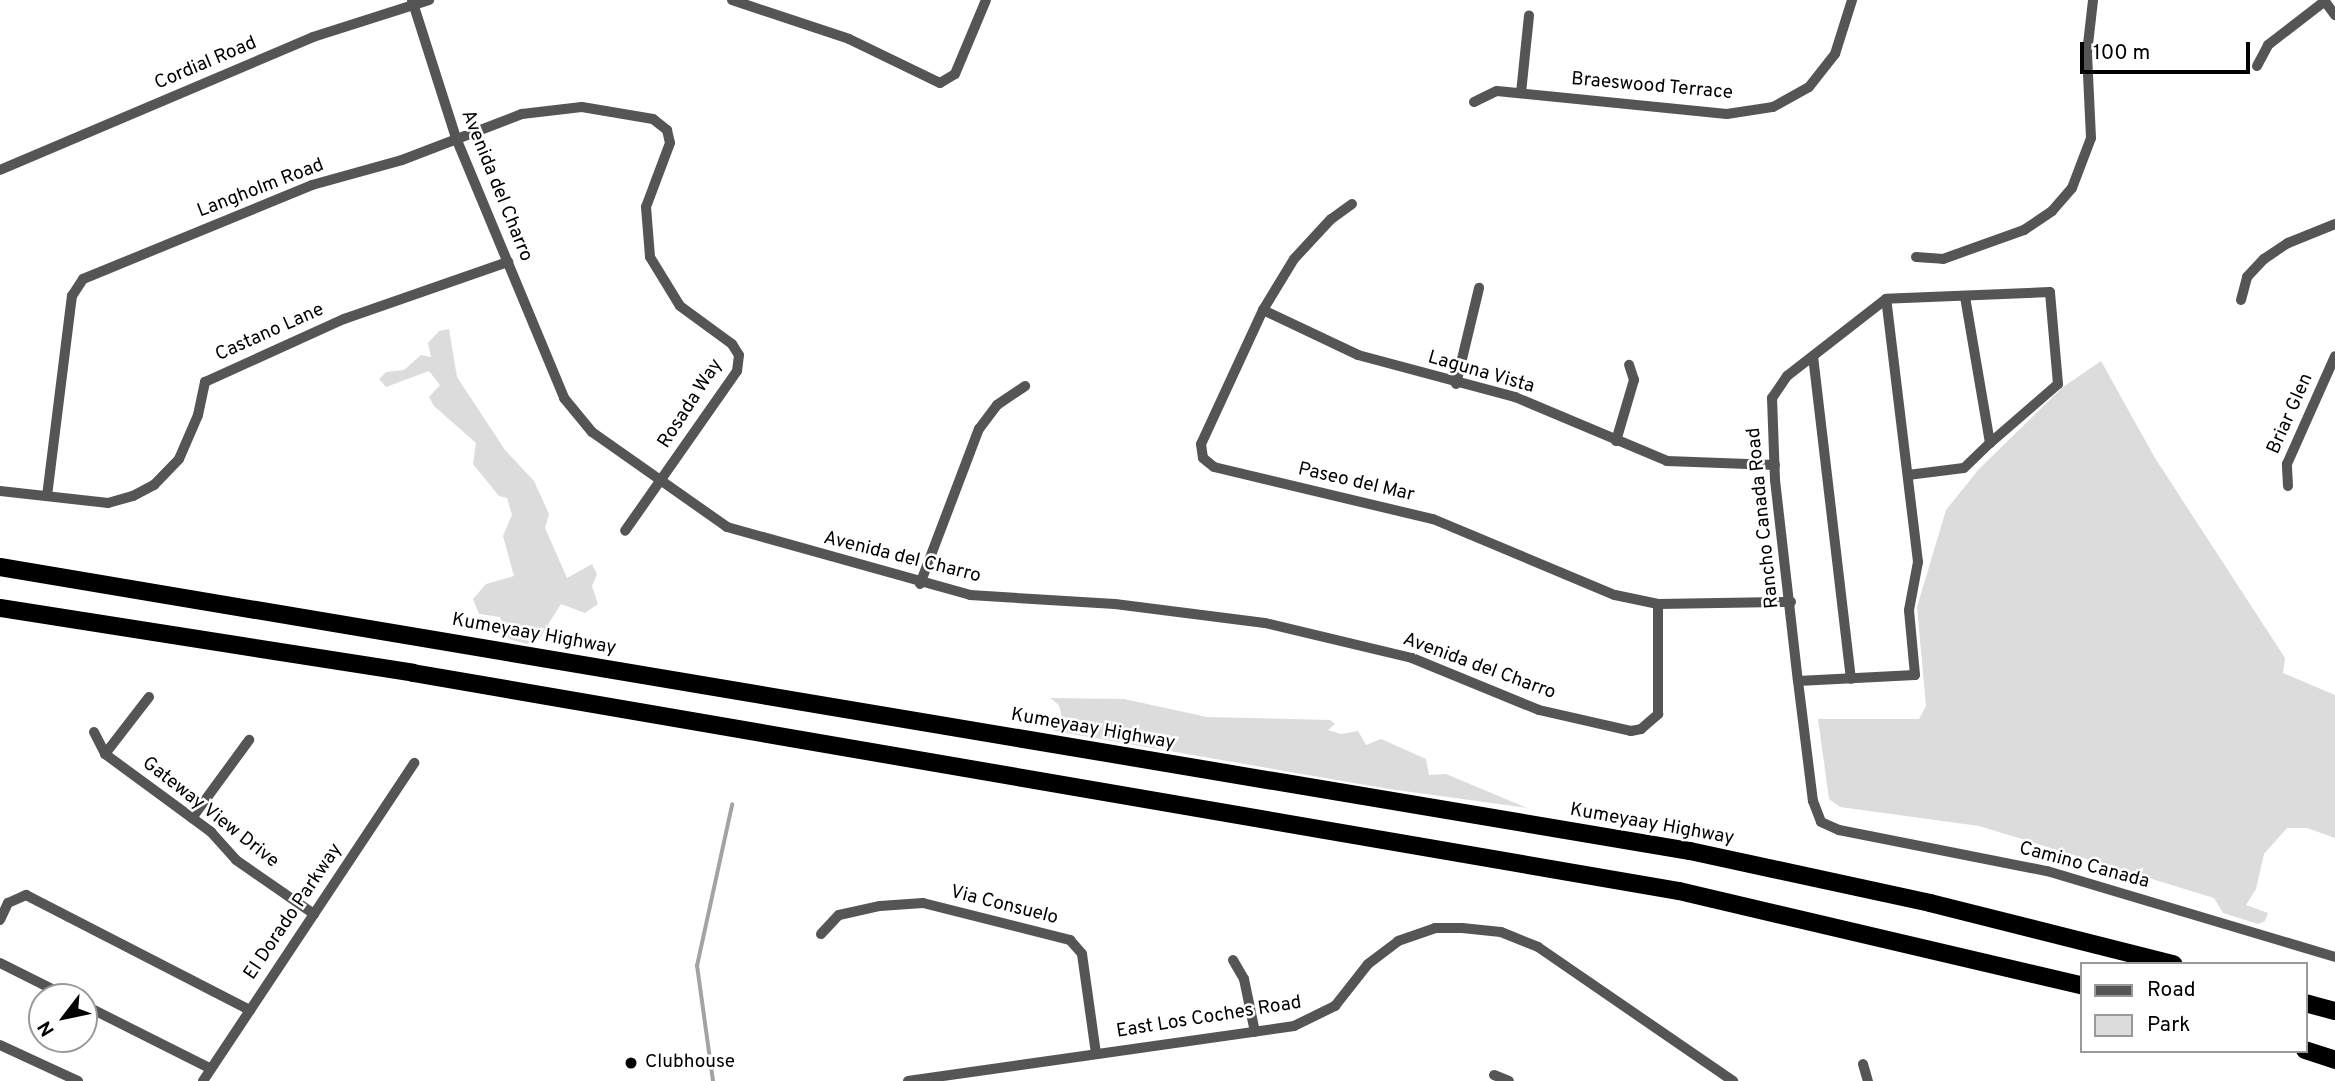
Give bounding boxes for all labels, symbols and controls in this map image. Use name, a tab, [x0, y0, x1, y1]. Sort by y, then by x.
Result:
scale bar	[2083, 28, 2253, 72]
street label: Cordial Road	[151, 32, 261, 96]
text: 100 m	[2093, 40, 2150, 67]
street label: Braeswood Terrace	[1570, 69, 1734, 105]
street label: Avenida del Charro	[455, 107, 537, 265]
street label: Langholm Road	[195, 154, 327, 224]
street label: Castano Lane	[212, 299, 328, 367]
street label: Laguna Vista	[1425, 347, 1537, 399]
street label: Rosada Way	[654, 355, 728, 453]
street label: Briar Glen	[2263, 370, 2319, 458]
street label: Rancho Canada Road	[1743, 426, 1785, 610]
street label: Paseo del Mar	[1296, 459, 1416, 507]
street label: Avenida del Charro	[821, 527, 983, 589]
street label: Kumeyaay Highway	[450, 609, 618, 661]
street label: Avenida del Charro	[1399, 629, 1559, 705]
street label: Kumeyaay Highway	[1009, 704, 1177, 756]
street label: Gateway View Drive	[137, 752, 283, 874]
street label: Kumeyaay Highway	[1568, 799, 1736, 851]
street label: Camino Canada	[2016, 838, 2152, 894]
street label: El Dorado Parkway	[240, 840, 348, 984]
street label: Via Consuelo	[948, 882, 1060, 930]
legend	[2080, 962, 2307, 1053]
text: Road	[2147, 977, 2196, 1004]
north arrow	[28, 983, 98, 1053]
street label: East Los Coches Road	[1115, 992, 1303, 1044]
text: Park	[2147, 1012, 2190, 1039]
text: N	[33, 1016, 61, 1040]
place label: Clubhouse	[645, 1052, 735, 1074]
marker: Clubhouse	[623, 1055, 639, 1071]

